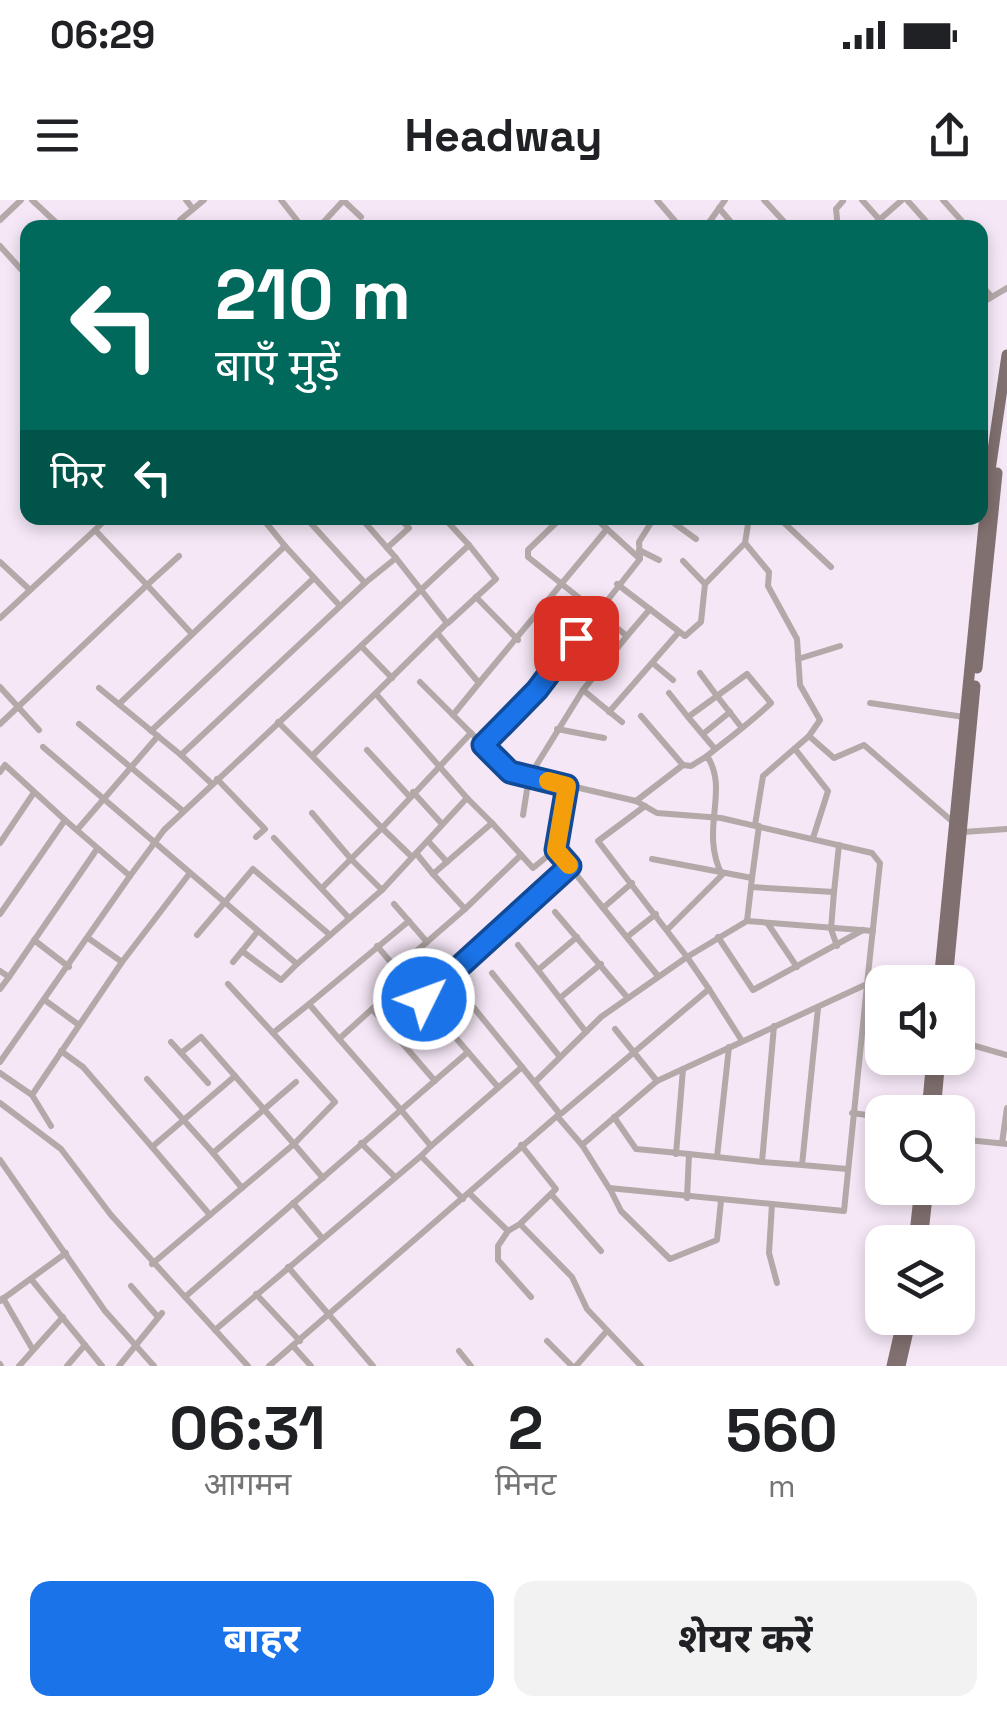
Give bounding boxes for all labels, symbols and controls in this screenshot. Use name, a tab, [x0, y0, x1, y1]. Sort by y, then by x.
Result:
text: 06:29	[50, 11, 155, 59]
text: Headway	[404, 107, 603, 164]
icon: menu	[30, 108, 85, 163]
icon: share	[922, 108, 977, 163]
text: 210 m	[215, 250, 411, 339]
icon: left	[50, 260, 180, 390]
text: बाएँ मुड़ें	[215, 337, 340, 394]
icon: left	[125, 450, 180, 505]
text: फिर	[50, 451, 105, 499]
pin	[534, 596, 619, 681]
icon: arrive	[549, 611, 604, 666]
position arrow	[372, 947, 476, 1051]
map controls	[865, 965, 975, 1335]
button: sound	[865, 965, 975, 1075]
button: search	[865, 1095, 975, 1205]
button: layers	[865, 1225, 975, 1335]
text: 06:31	[169, 1390, 326, 1467]
text: 2	[508, 1390, 544, 1467]
text: 560	[726, 1392, 838, 1469]
text: आगमन	[204, 1464, 291, 1504]
text: मिनट	[495, 1464, 556, 1504]
text: m	[768, 1466, 795, 1506]
button: बाहर	[30, 1581, 494, 1696]
button: शेयर करें	[514, 1581, 977, 1696]

